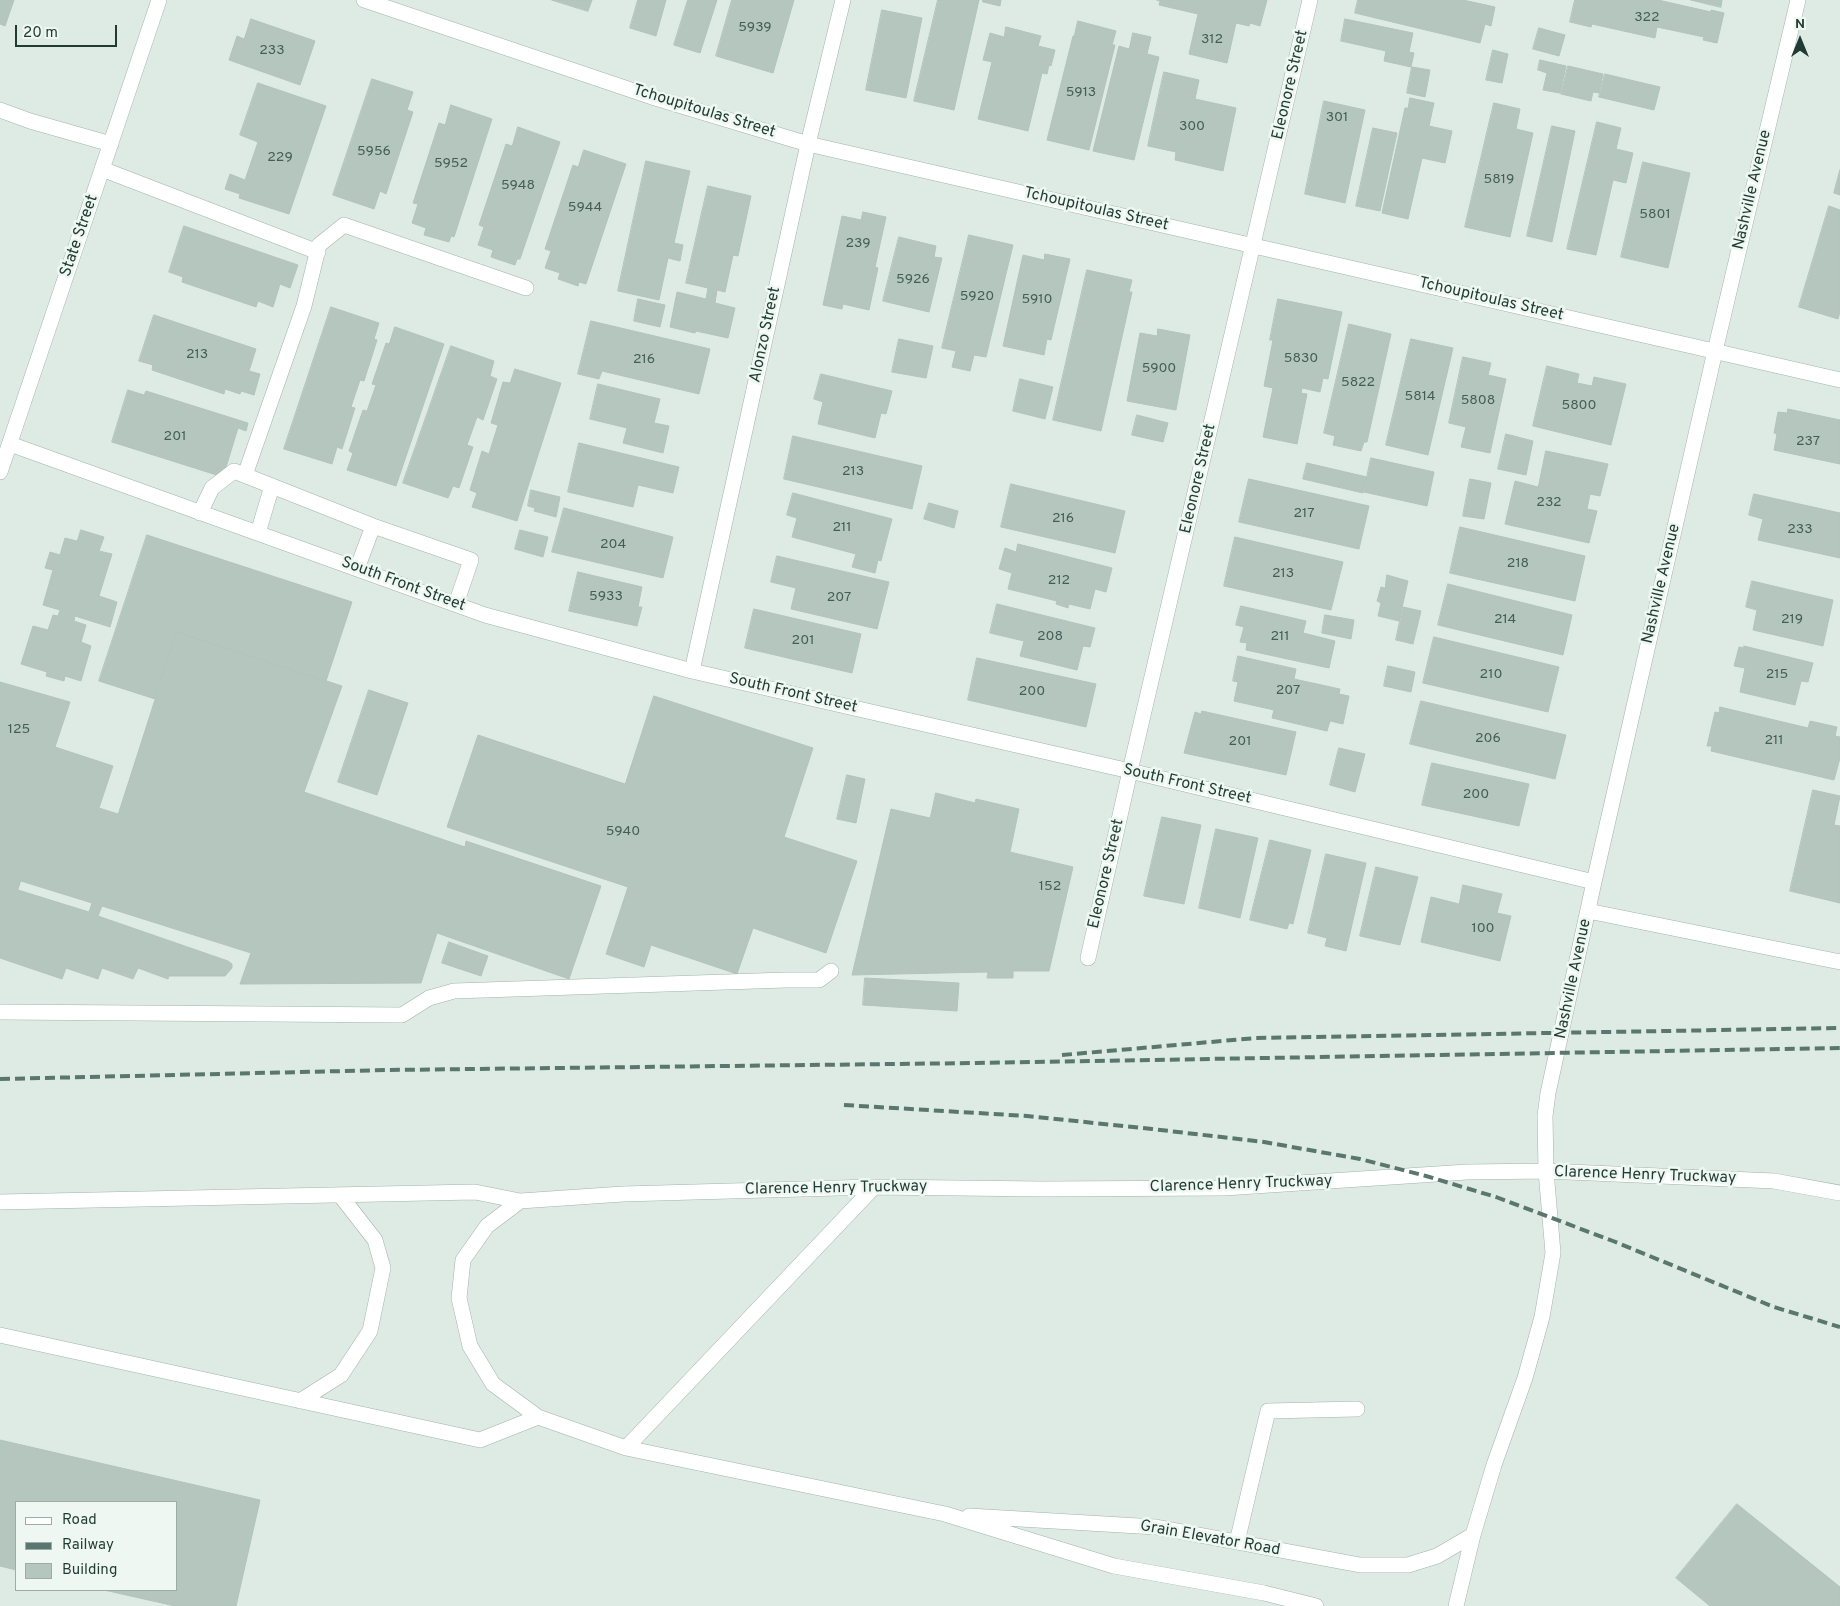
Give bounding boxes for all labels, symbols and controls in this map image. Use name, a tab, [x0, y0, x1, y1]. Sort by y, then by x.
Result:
house number: 322	[1634, 10, 1660, 26]
scale bar	[18, 15, 120, 47]
north arrow	[1775, 15, 1825, 65]
text: N	[1795, 16, 1805, 33]
house number: 5939	[738, 20, 772, 36]
text: 20 m	[23, 24, 58, 43]
street label: Eleonore Street	[1269, 28, 1313, 142]
house number: 312	[1201, 32, 1223, 48]
house number: 233	[259, 43, 285, 59]
street label: Tchoupitoulas Street	[630, 81, 778, 143]
house number: 5913	[1066, 85, 1096, 101]
house number: 301	[1326, 110, 1348, 126]
house number: 300	[1179, 119, 1205, 135]
street label: Nashville Avenue	[1730, 128, 1776, 252]
house number: 5956	[357, 144, 391, 160]
house number: 229	[267, 150, 293, 166]
house number: 5952	[434, 156, 468, 172]
house number: 5819	[1484, 172, 1514, 188]
house number: 5948	[501, 178, 535, 194]
street label: Tchoupitoulas Street	[1022, 184, 1170, 236]
street label: State Street	[57, 192, 103, 280]
house number: 5944	[568, 200, 602, 216]
house number: 5801	[1639, 207, 1671, 223]
house number: 239	[845, 236, 871, 252]
house number: 5926	[896, 272, 930, 288]
street label: Tchoupitoulas Street	[1417, 274, 1565, 326]
street label: Alonzo Street	[746, 285, 786, 385]
house number: 5920	[960, 289, 994, 305]
house number: 5910	[1021, 292, 1053, 308]
house number: 213	[186, 347, 208, 363]
house number: 5830	[1284, 351, 1318, 367]
house number: 216	[633, 352, 655, 368]
house number: 5900	[1142, 361, 1176, 377]
house number: 5822	[1341, 375, 1375, 391]
house number: 5814	[1405, 389, 1435, 405]
house number: 5808	[1461, 393, 1495, 409]
house number: 5800	[1562, 398, 1596, 414]
street label: Eleonore Street	[1177, 422, 1221, 536]
house number: 201	[164, 429, 186, 445]
house number: 237	[1796, 434, 1820, 450]
house number: 213	[842, 464, 864, 480]
house number: 232	[1536, 495, 1562, 511]
house number: 217	[1293, 506, 1315, 522]
house number: 216	[1052, 511, 1074, 527]
house number: 211	[832, 520, 852, 536]
street label: Nashville Avenue	[1639, 522, 1685, 646]
house number: 233	[1787, 522, 1813, 538]
house number: 204	[600, 537, 626, 553]
street label: South Front Street	[338, 554, 468, 616]
house number: 218	[1507, 556, 1529, 572]
house number: 213	[1272, 566, 1294, 582]
house number: 212	[1048, 573, 1070, 589]
house number: 5933	[589, 589, 623, 605]
house number: 207	[827, 590, 851, 606]
house number: 214	[1494, 612, 1516, 628]
house number: 219	[1781, 612, 1803, 628]
house number: 208	[1037, 629, 1063, 645]
house number: 211	[1270, 629, 1290, 645]
house number: 201	[792, 633, 814, 649]
house number: 210	[1480, 667, 1502, 683]
house number: 215	[1766, 667, 1788, 683]
street label: South Front Street	[727, 670, 859, 718]
house number: 207	[1276, 683, 1300, 699]
house number: 200	[1019, 684, 1045, 700]
house number: 125	[8, 722, 30, 738]
house number: 206	[1475, 731, 1501, 747]
house number: 211	[1764, 733, 1784, 749]
house number: 201	[1229, 734, 1251, 750]
street label: South Front Street	[1121, 761, 1253, 809]
house number: 200	[1463, 787, 1489, 803]
street label: Eleonore Street	[1085, 817, 1129, 931]
house number: 5940	[606, 824, 640, 840]
house number: 152	[1039, 879, 1061, 895]
street label: Nashville Avenue	[1552, 917, 1596, 1041]
house number: 100	[1471, 921, 1495, 937]
street label: Clarence Henry Truckway	[1553, 1163, 1737, 1189]
street label: Clarence Henry Truckway	[1149, 1172, 1333, 1198]
street label: Clarence Henry Truckway	[745, 1178, 927, 1200]
legend	[15, 1501, 178, 1591]
text: Road	[62, 1511, 97, 1530]
street label: Grain Elevator Road	[1138, 1517, 1282, 1561]
text: Railway	[62, 1536, 114, 1555]
text: Building	[62, 1561, 117, 1580]

